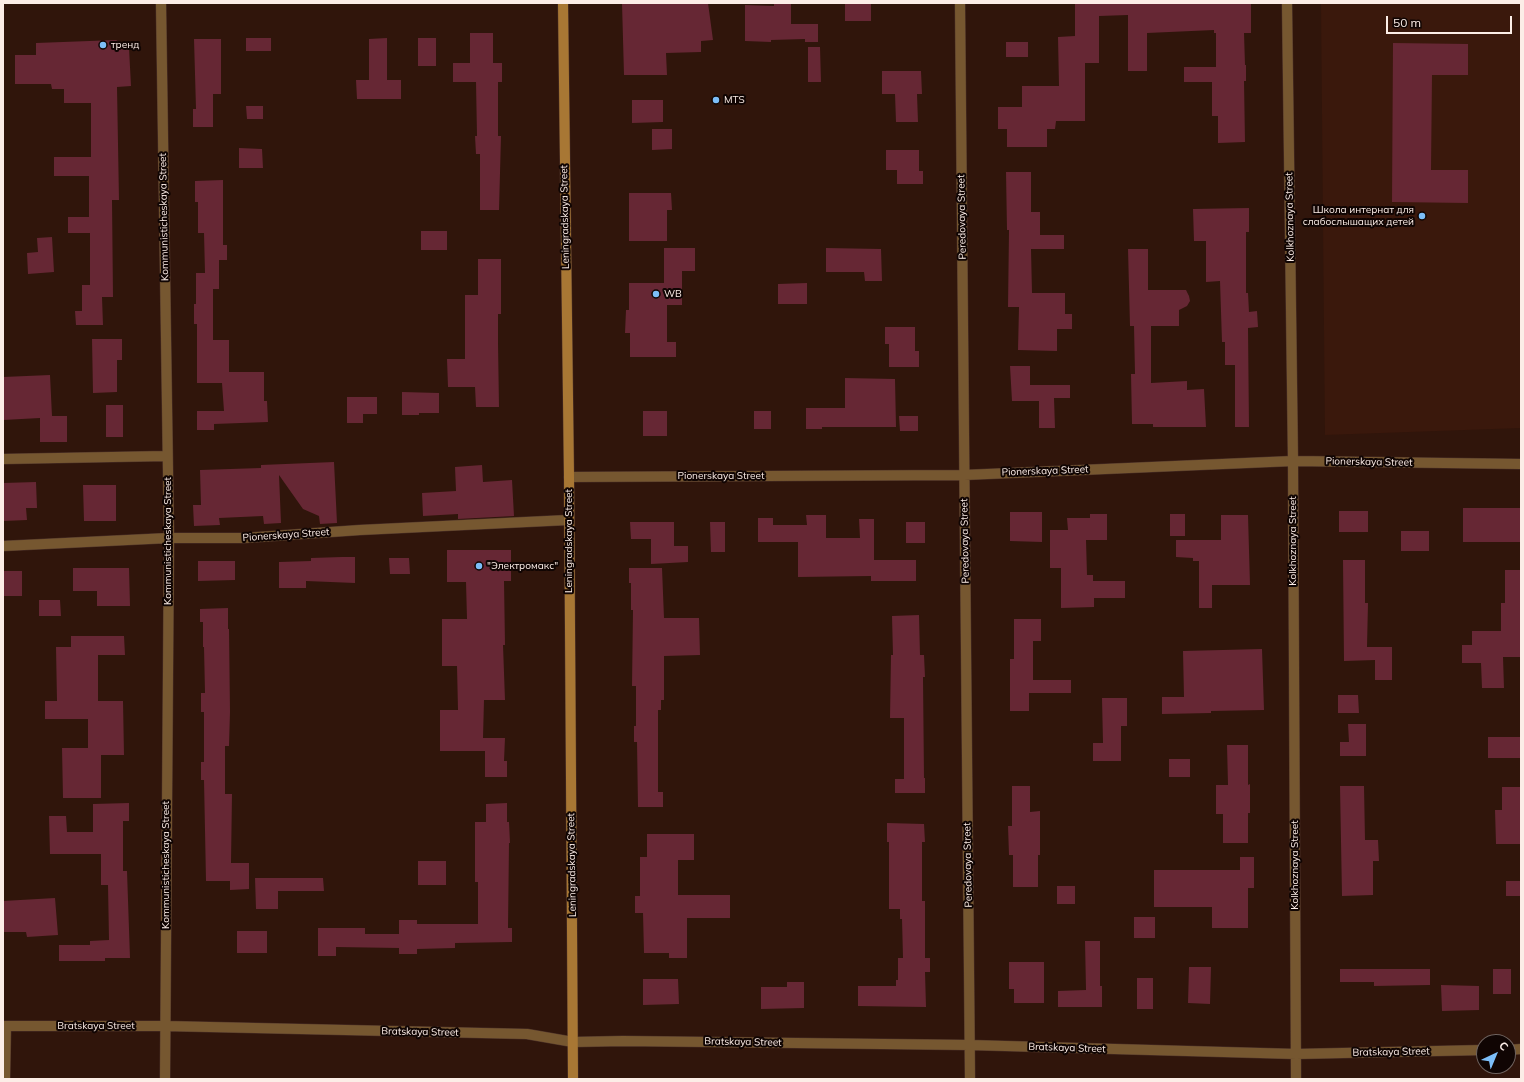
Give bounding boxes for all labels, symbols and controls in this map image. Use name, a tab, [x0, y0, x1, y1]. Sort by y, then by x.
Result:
scale bar	[1388, 8, 1514, 34]
text: 50 m	[1393, 15, 1421, 30]
place label: тренд	[111, 39, 139, 51]
marker: тренд	[98, 40, 108, 50]
place label: MTS	[724, 94, 745, 106]
marker: MTS	[711, 95, 721, 105]
street label: Kommunisticheskaya Street	[157, 153, 171, 281]
street label: Leningradskaya Street	[558, 165, 572, 269]
street label: Kolkhoznaya Street	[1283, 172, 1297, 262]
street label: Peredovaya Street	[955, 174, 969, 260]
place label: Школа интернат для слабослышащих детей	[1303, 204, 1414, 228]
marker: Школа интернат для слабослышащих детей	[1417, 211, 1427, 221]
place label: WB	[664, 288, 682, 300]
marker: WB	[651, 289, 661, 299]
street label: Pionerskaya Street	[1325, 455, 1413, 469]
street label: Pionerskaya Street	[1001, 463, 1089, 479]
street label: Pionerskaya Street	[678, 470, 764, 482]
street label: Kommunisticheskaya Street	[162, 477, 174, 605]
street label: Leningradskaya Street	[563, 489, 575, 593]
street label: Kolkhoznaya Street	[1287, 496, 1299, 586]
street label: Peredovaya Street	[958, 498, 972, 584]
street label: Pionerskaya Street	[242, 526, 330, 544]
place label: "Электромакс"	[487, 560, 558, 572]
marker: "Электромакс"	[474, 561, 484, 571]
street label: Kommunisticheskaya Street	[160, 801, 172, 929]
street label: Leningradskaya Street	[565, 813, 579, 917]
street label: Kolkhoznaya Street	[1289, 820, 1301, 910]
street label: Peredovaya Street	[961, 822, 975, 908]
street label: Bratskaya Street	[57, 1020, 135, 1032]
street label: Bratskaya Street	[381, 1025, 459, 1039]
north arrow	[1476, 1034, 1516, 1074]
street label: Bratskaya Street	[704, 1035, 782, 1049]
text: С	[1496, 1038, 1511, 1054]
street label: Bratskaya Street	[1028, 1041, 1106, 1055]
street label: Bratskaya Street	[1352, 1045, 1430, 1059]

